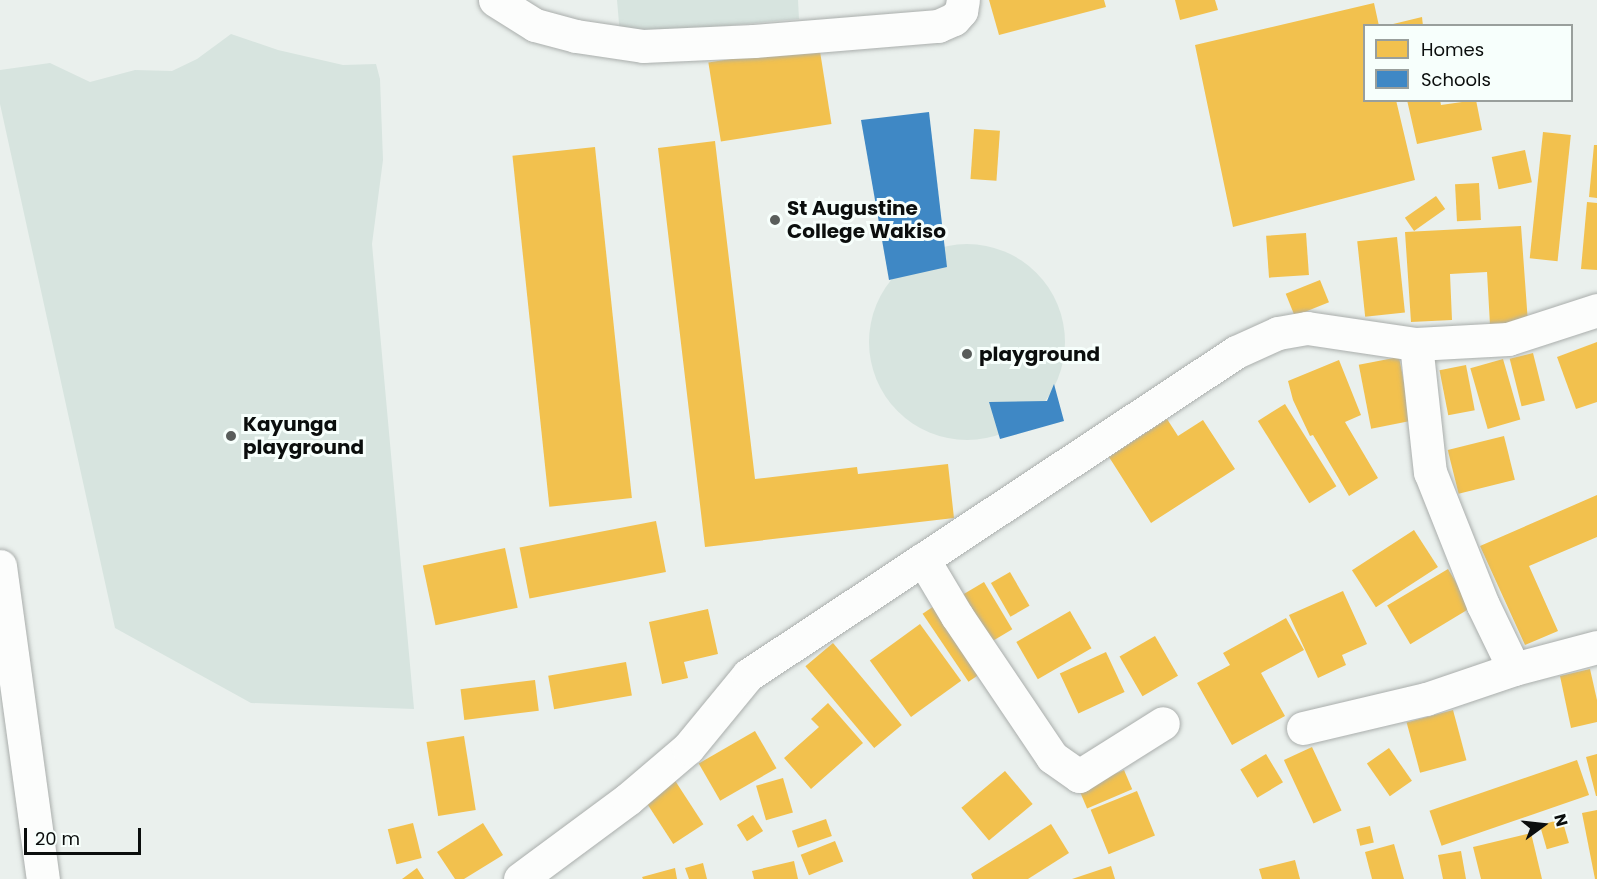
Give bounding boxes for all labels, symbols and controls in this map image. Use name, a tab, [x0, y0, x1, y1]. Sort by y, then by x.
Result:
legend	[1363, 24, 1573, 102]
text: Homes	[1421, 37, 1484, 62]
text: Schools	[1421, 67, 1491, 92]
place label: St Augustine College Wakiso	[787, 196, 946, 243]
marker: St Augustine College Wakiso	[768, 213, 782, 227]
place label: playground	[979, 342, 1100, 366]
marker: playground	[960, 347, 974, 361]
place label: Kayunga playground	[243, 412, 364, 459]
marker: Kayunga playground	[224, 429, 238, 443]
north arrow	[1513, 795, 1573, 855]
text: N	[1548, 811, 1574, 829]
scale bar	[27, 816, 144, 854]
text: 20 m	[35, 826, 80, 851]

